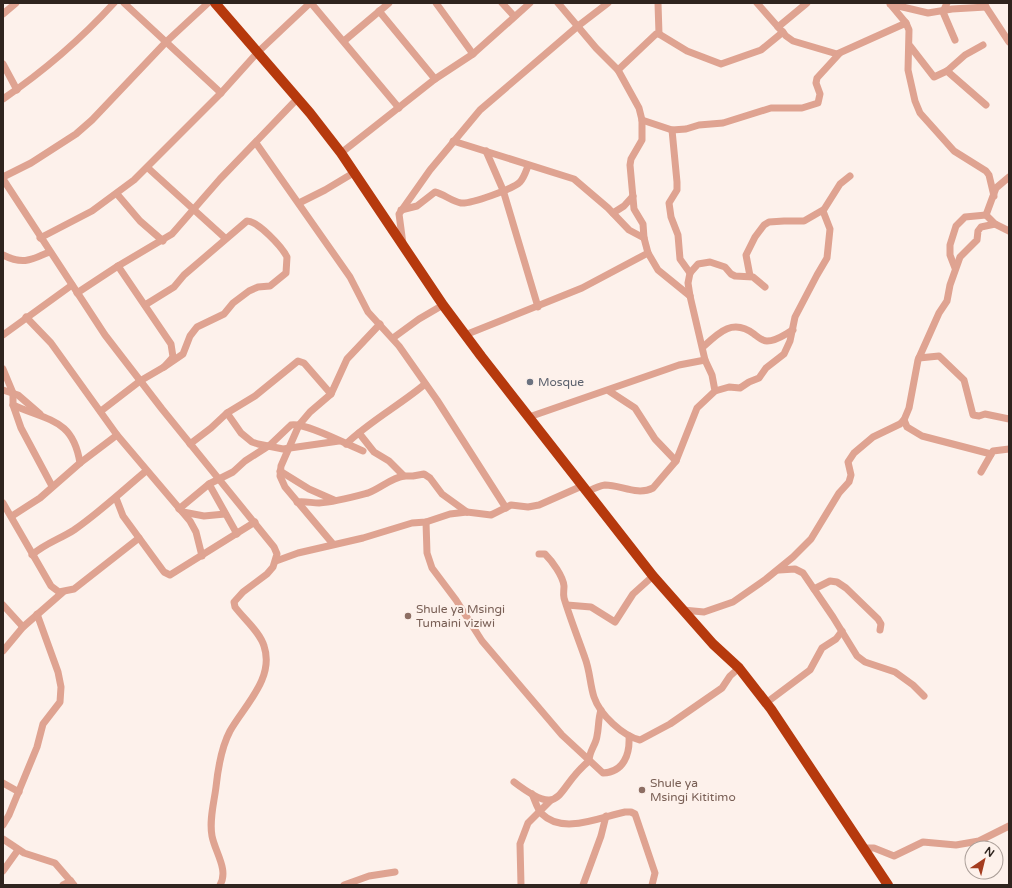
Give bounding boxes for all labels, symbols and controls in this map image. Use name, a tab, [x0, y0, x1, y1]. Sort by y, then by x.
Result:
place label: Mosque	[538, 375, 584, 389]
marker: Mosque	[525, 377, 535, 387]
place label: Shule ya Msingi Tumaini viziwi	[416, 602, 505, 630]
marker: Shule ya Msingi Tumaini viziwi	[403, 611, 413, 621]
place label: Shule ya Msingi Kititimo	[650, 776, 736, 804]
marker: Shule ya Msingi Kititimo	[637, 785, 647, 795]
north arrow	[964, 840, 1004, 880]
text: N	[982, 844, 997, 860]

